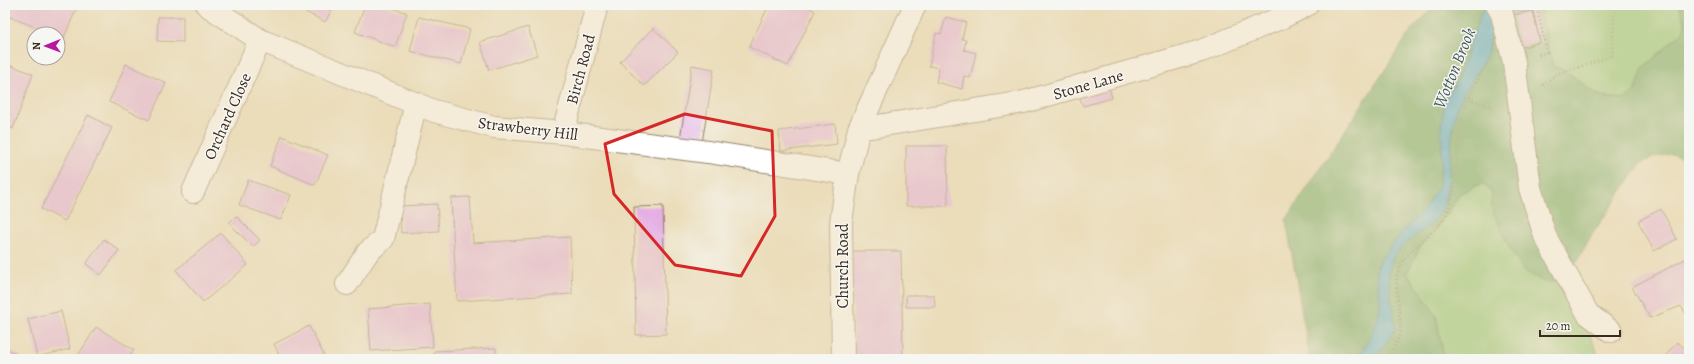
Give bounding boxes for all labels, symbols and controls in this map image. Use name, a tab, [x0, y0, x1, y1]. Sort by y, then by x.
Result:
water label: Wotton Brook	[1428, 24, 1481, 112]
north arrow	[26, 26, 66, 66]
street label: Birch Road	[561, 31, 601, 107]
text: N	[29, 42, 44, 50]
street label: Stone Lane	[1050, 64, 1126, 106]
street label: Orchard Close	[199, 69, 257, 163]
street label: Strawberry Hill	[477, 112, 579, 146]
street label: Church Road	[832, 223, 854, 309]
scale bar	[1540, 312, 1620, 338]
text: 20 m	[1546, 318, 1570, 334]

